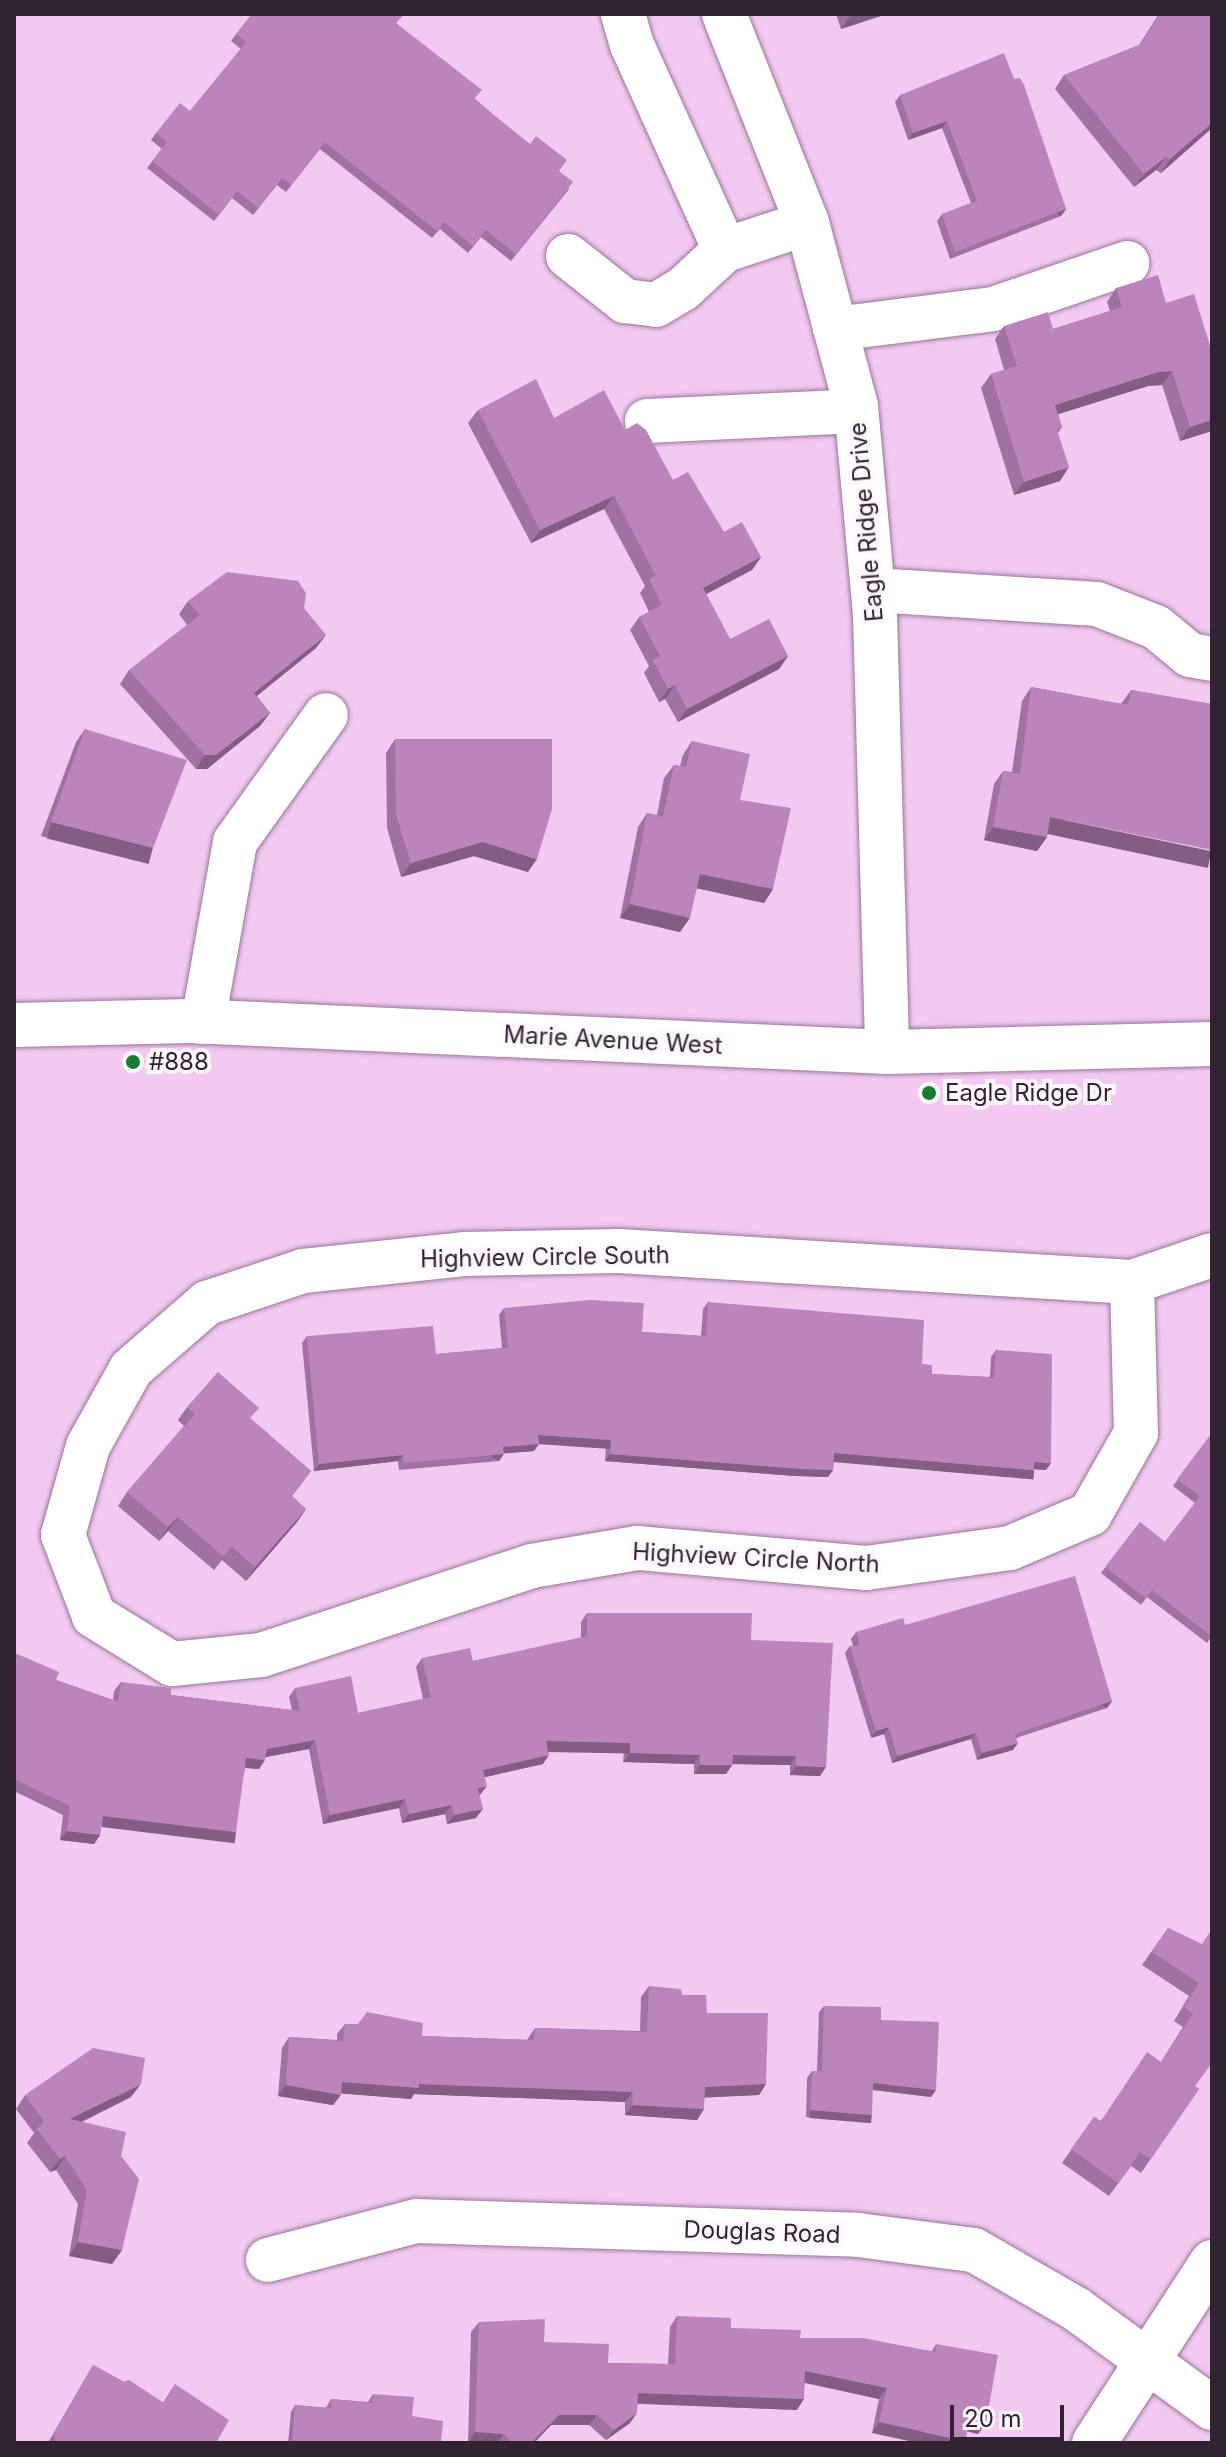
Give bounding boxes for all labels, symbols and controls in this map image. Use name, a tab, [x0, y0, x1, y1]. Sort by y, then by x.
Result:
street label: Eagle Ridge Drive	[843, 421, 889, 623]
street label: Marie Avenue West	[503, 1020, 723, 1060]
place label: #888	[149, 1048, 209, 1076]
marker: #888	[124, 1053, 142, 1071]
place label: Eagle Ridge Dr	[945, 1079, 1112, 1107]
marker: Eagle Ridge Dr	[920, 1084, 938, 1102]
street label: Highview Circle South	[420, 1240, 670, 1274]
street label: Highview Circle North	[632, 1537, 880, 1579]
street label: Douglas Road	[683, 2215, 841, 2249]
scale bar	[954, 2389, 1068, 2439]
text: 20 m	[964, 2404, 1022, 2433]

